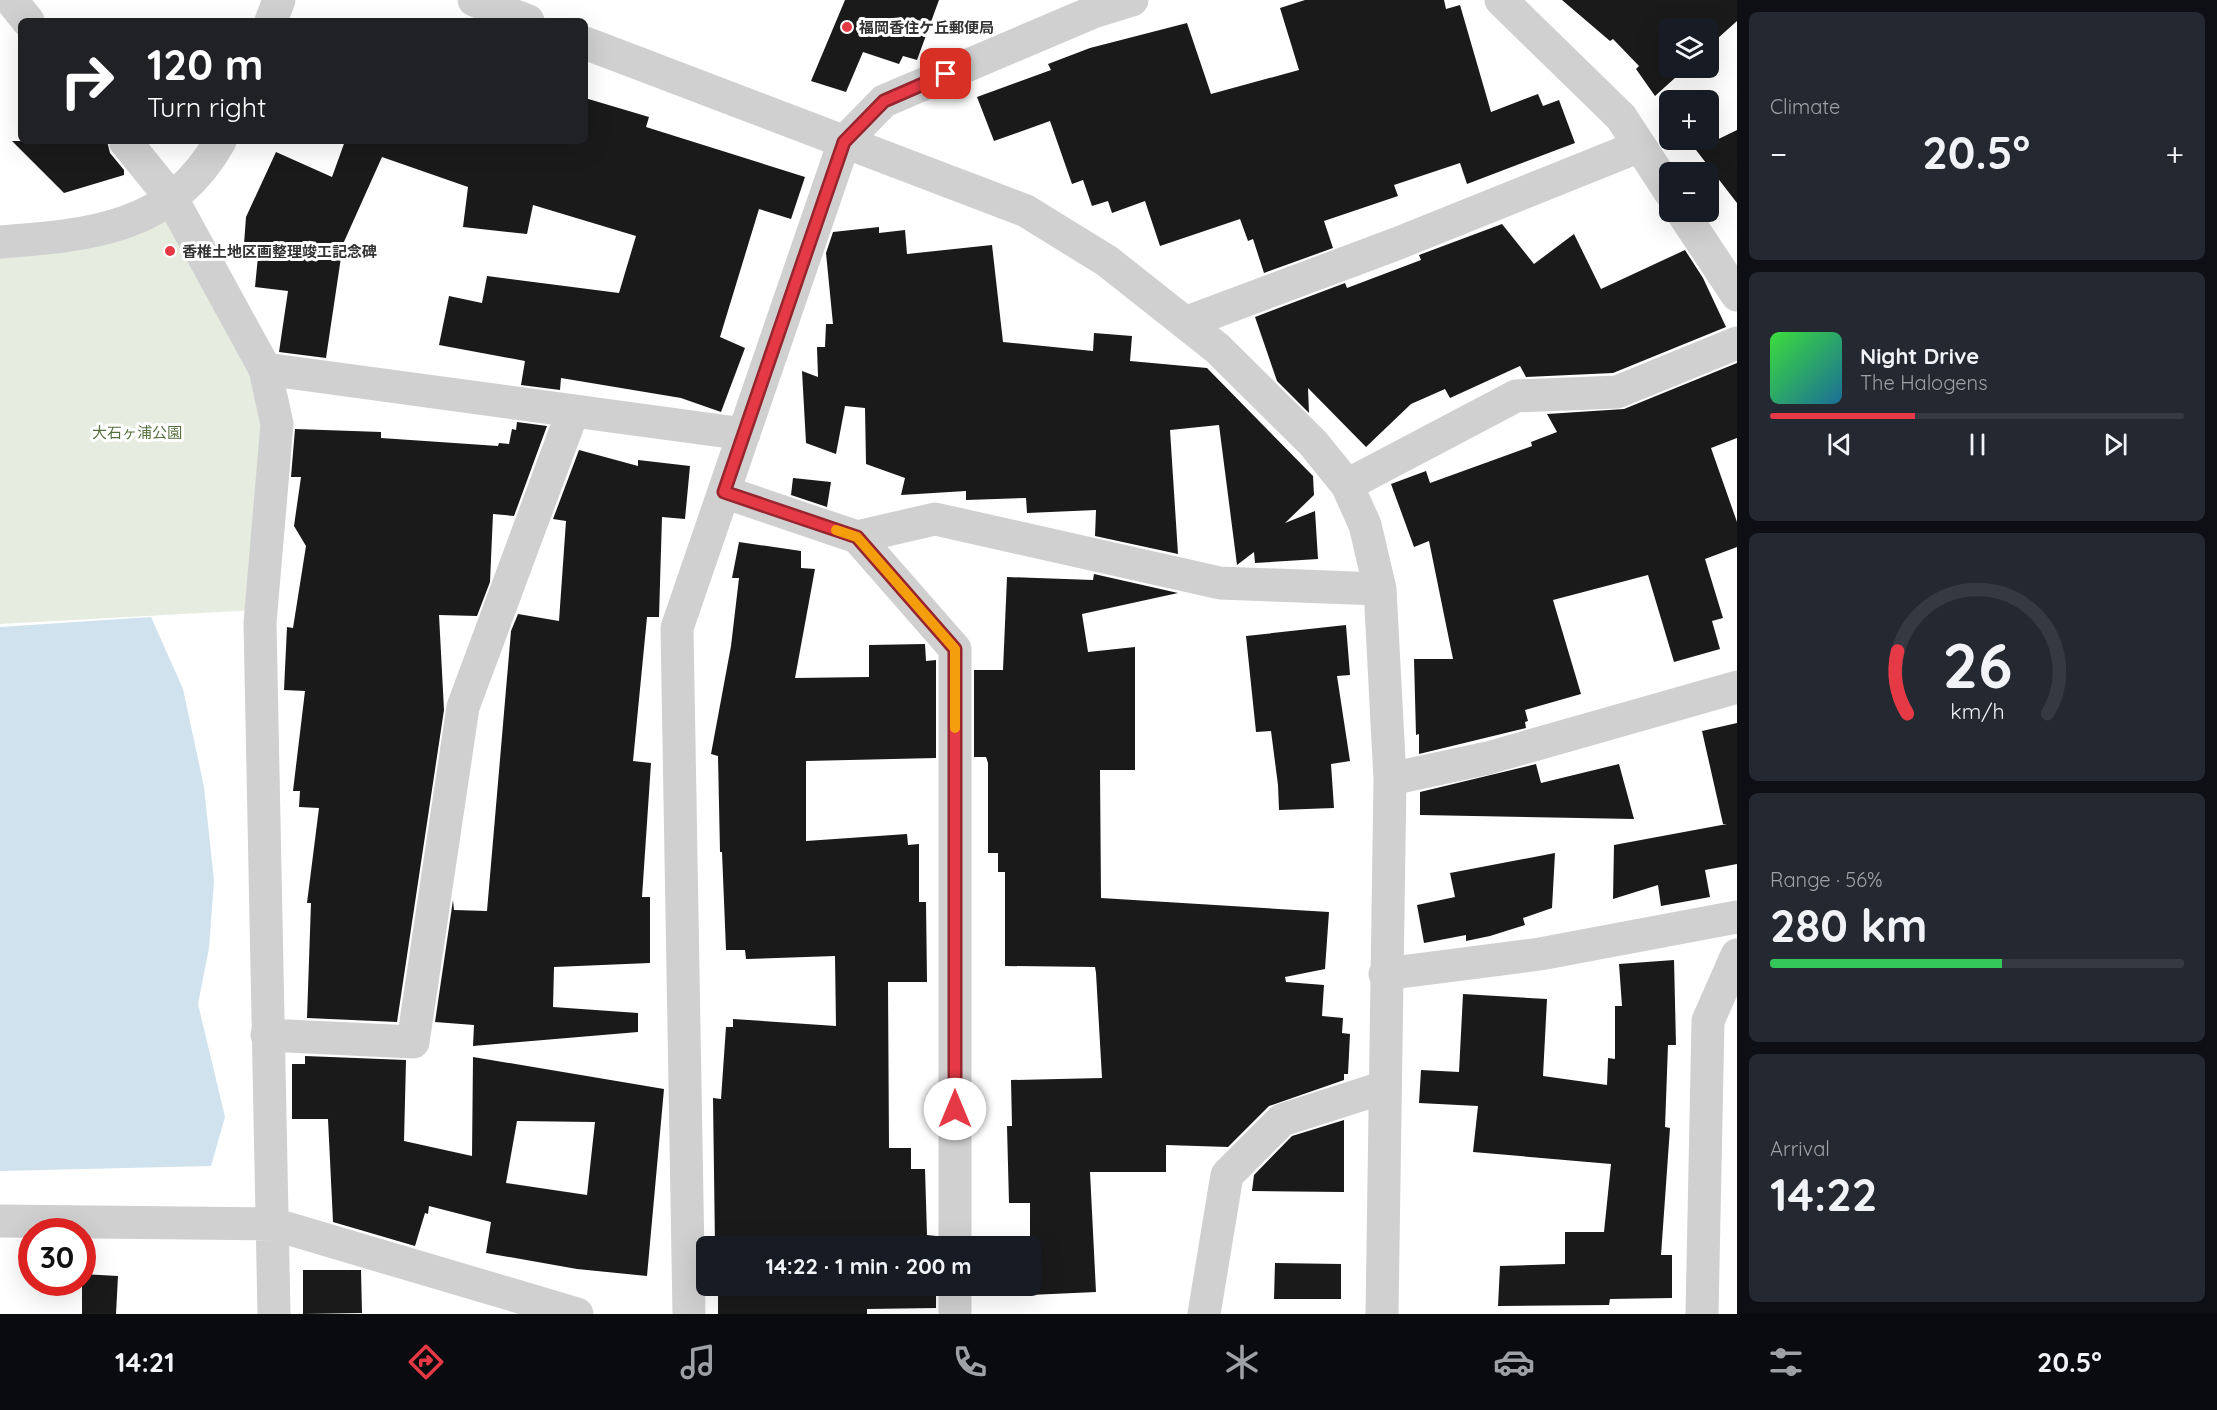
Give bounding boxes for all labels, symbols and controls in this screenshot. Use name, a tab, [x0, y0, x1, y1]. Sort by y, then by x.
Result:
place label: 福岡香住ケ丘郵便局	[858, 18, 994, 37]
map controls	[1659, 18, 1719, 222]
button: layers	[1659, 18, 1719, 78]
marker: 福岡香住ケ丘郵便局	[840, 20, 854, 34]
text: 120 m	[147, 38, 264, 91]
icon: right	[48, 42, 126, 120]
pin	[920, 48, 971, 99]
icon: arrive	[929, 57, 962, 90]
text: Turn right	[147, 90, 266, 124]
button: +	[1659, 90, 1719, 150]
text: Climate	[1770, 94, 1840, 119]
text: 20.5°	[1922, 124, 2030, 180]
text: −	[1770, 133, 1787, 174]
text: +	[2165, 133, 2184, 174]
button: −	[1659, 162, 1719, 222]
place label: 香椎土地区画整理竣工記念碑	[182, 242, 377, 261]
marker: 香椎土地区画整理竣工記念碑	[163, 244, 177, 258]
text: Night Drive	[1860, 342, 1979, 370]
text: The Halogens	[1860, 370, 1988, 395]
park label: 大石ヶ浦公園	[92, 423, 182, 442]
icon: previous	[1823, 428, 1856, 461]
icon: pause	[1961, 428, 1994, 461]
icon: next	[2099, 428, 2132, 461]
text: 26	[1942, 626, 2012, 704]
text: km/h	[1950, 698, 2004, 724]
text: Range · 56%	[1770, 867, 1883, 892]
text: 280 km	[1770, 897, 1928, 953]
position arrow	[923, 1077, 987, 1141]
text: Arrival	[1770, 1136, 1830, 1161]
text: 14:22	[1770, 1166, 1877, 1222]
speed limit sign: 30	[18, 1218, 96, 1296]
text: 14:22 · 1 min · 200 m	[765, 1252, 972, 1280]
icon: directions	[405, 1341, 447, 1383]
icon: music	[677, 1341, 719, 1383]
icon: phone	[949, 1341, 991, 1383]
icon: climate	[1221, 1341, 1263, 1383]
icon: car	[1493, 1341, 1535, 1383]
icon: filters	[1765, 1341, 1807, 1383]
text: 14:21	[115, 1345, 175, 1379]
text: 20.5°	[2037, 1345, 2102, 1379]

